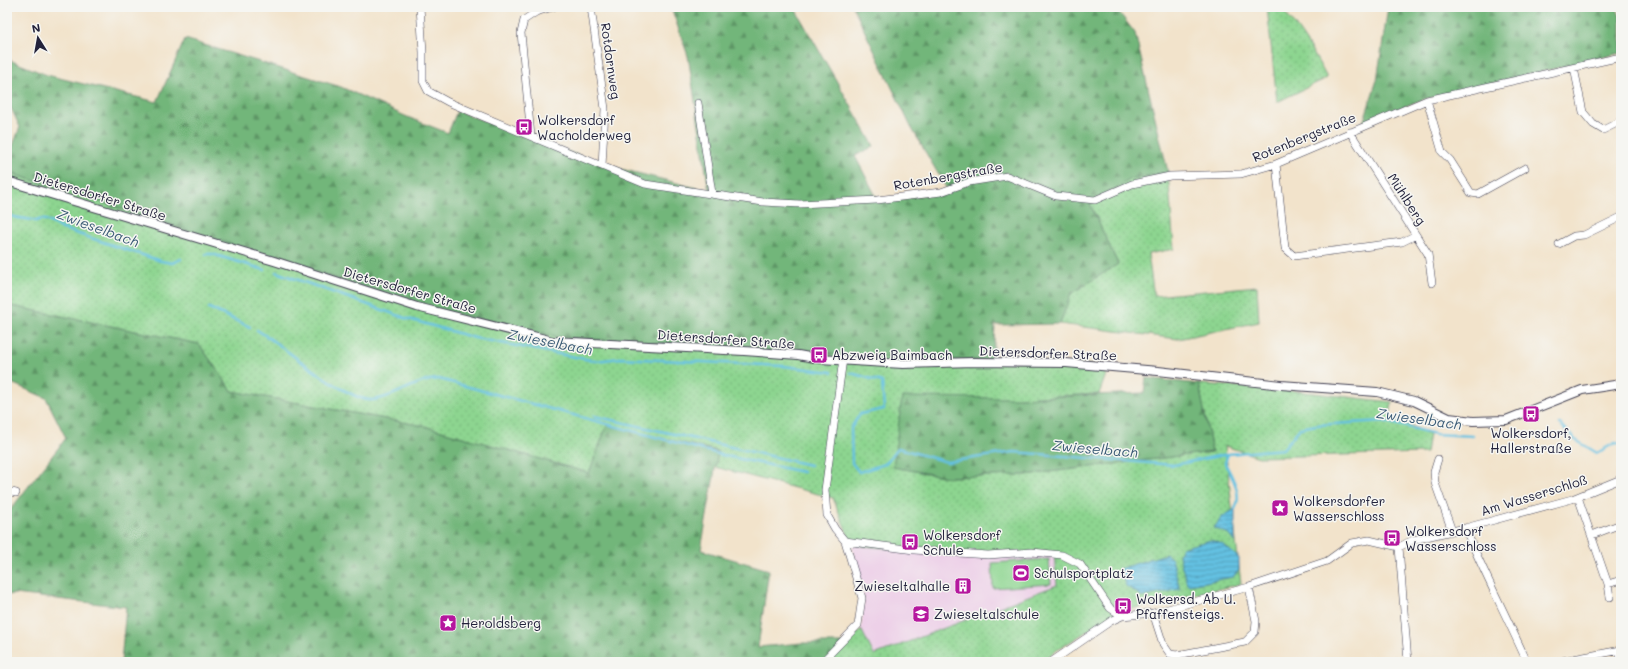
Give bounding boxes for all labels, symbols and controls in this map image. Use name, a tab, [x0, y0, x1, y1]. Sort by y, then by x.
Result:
north arrow	[18, 18, 58, 58]
text: N	[30, 20, 42, 36]
street label: Rotdornweg	[598, 22, 625, 100]
street label: Rotenbergstraße	[1249, 108, 1358, 165]
place label: Wolkersdorf Wacholderweg	[537, 111, 631, 143]
bus stop icon: Wolkersdorf Wacholderweg	[514, 117, 534, 137]
street label: Rotenbergstraße	[892, 158, 1004, 193]
street label: Dietersdorfer Straße	[32, 167, 169, 224]
street label: Mühlberg	[1384, 170, 1430, 228]
water label: Zwieselbach	[55, 204, 142, 251]
street label: Dietersdorfer Straße	[342, 262, 479, 317]
water label: Zwieselbach	[506, 324, 594, 359]
street label: Dietersdorfer Straße	[657, 325, 795, 352]
street label: Dietersdorfer Straße	[979, 342, 1117, 363]
bus stop icon: Abzweig Baimbach	[809, 345, 829, 365]
place label: Abzweig Baimbach	[832, 346, 952, 363]
water label: Zwieselbach	[1375, 403, 1463, 434]
bus stop icon: Wolkersdorf, Hallerstraße	[1521, 404, 1541, 424]
place label: Wolkersdorf, Hallerstraße	[1490, 424, 1572, 456]
water label: Zwieselbach	[1051, 435, 1139, 462]
street label: Am Wasserschloß	[1478, 470, 1589, 519]
place label: Wolkersdorfer Wasserschloss	[1293, 492, 1385, 524]
place icon: Wolkersdorfer Wasserschloss	[1270, 498, 1290, 518]
place label: Wolkersdorf Wasserschloss	[1405, 522, 1497, 554]
place label: Wolkersdorf Schule	[923, 526, 1002, 558]
bus stop icon: Wolkersdorf Wasserschloss	[1382, 528, 1402, 548]
bus stop icon: Wolkersdorf Schule	[900, 532, 920, 552]
sports icon: Schulsportplatz	[1011, 563, 1031, 583]
place label: Schulsportplatz	[1034, 564, 1133, 581]
building icon: Zwieseltalhalle	[953, 576, 973, 596]
place label: Zwieseltalhalle	[854, 577, 950, 594]
place label: Wolkersd. Ab U. Pfaffensteigs.	[1136, 590, 1236, 622]
bus stop icon: Wolkersd. Ab U. Pfaffensteigs.	[1113, 596, 1133, 616]
school or university icon: Zwieseltalschule	[911, 604, 931, 624]
place label: Zwieseltalschule	[934, 605, 1039, 622]
place icon: Heroldsberg	[438, 613, 458, 633]
place label: Heroldsberg	[461, 614, 541, 631]

